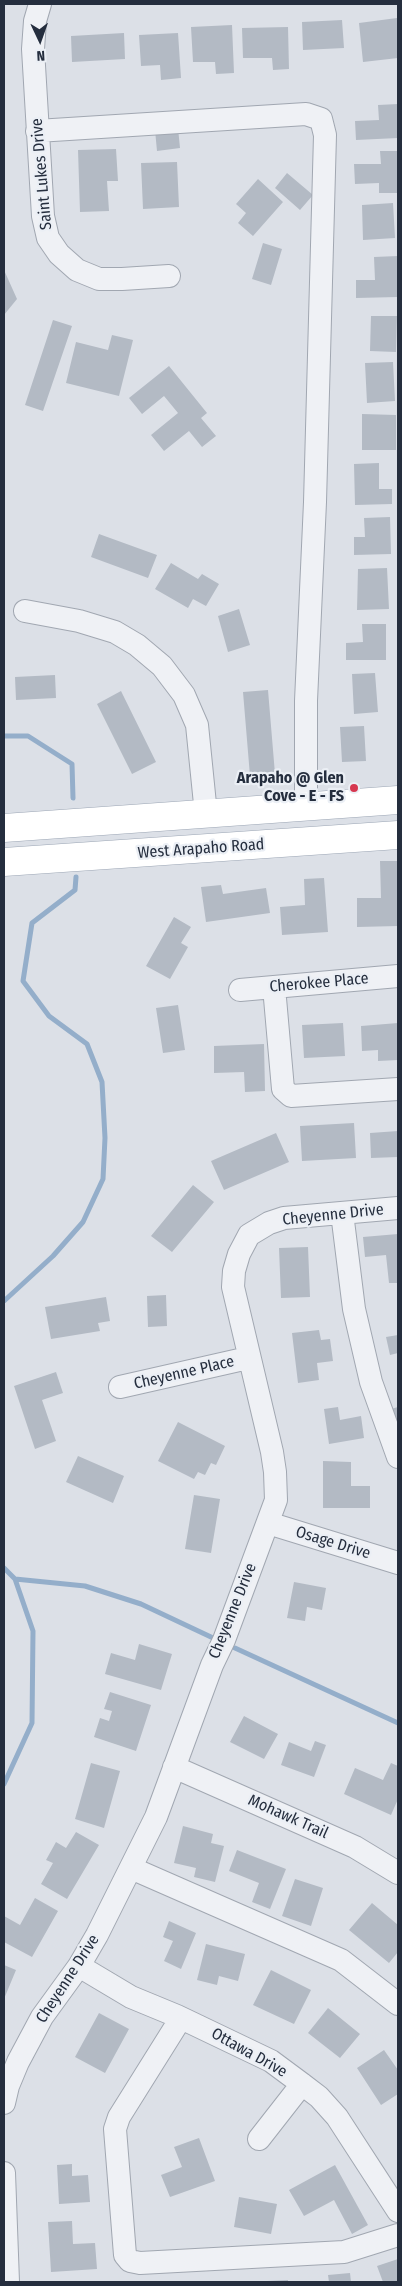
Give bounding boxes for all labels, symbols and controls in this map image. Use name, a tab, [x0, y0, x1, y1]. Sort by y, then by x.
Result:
north arrow	[15, 15, 65, 65]
text: N	[36, 47, 45, 64]
street label: Saint Lukes Drive	[28, 117, 56, 231]
place label: Arapaho @ Glen Cove - E - FS	[237, 769, 344, 807]
marker: Arapaho @ Glen Cove - E - FS	[348, 782, 360, 794]
street label: West Arapaho Road	[137, 835, 265, 863]
street label: Cherokee Place	[269, 969, 369, 997]
street label: Cheyenne Drive	[281, 1200, 385, 1230]
street label: Cheyenne Place	[132, 1352, 236, 1394]
street label: Osage Drive	[293, 1523, 373, 1563]
street label: Cheyenne Drive	[205, 1560, 261, 1662]
street label: Mohawk Trail	[245, 1791, 331, 1843]
street label: Cheyenne Drive	[32, 1931, 104, 2027]
street label: Ottawa Drive	[208, 2024, 290, 2082]

